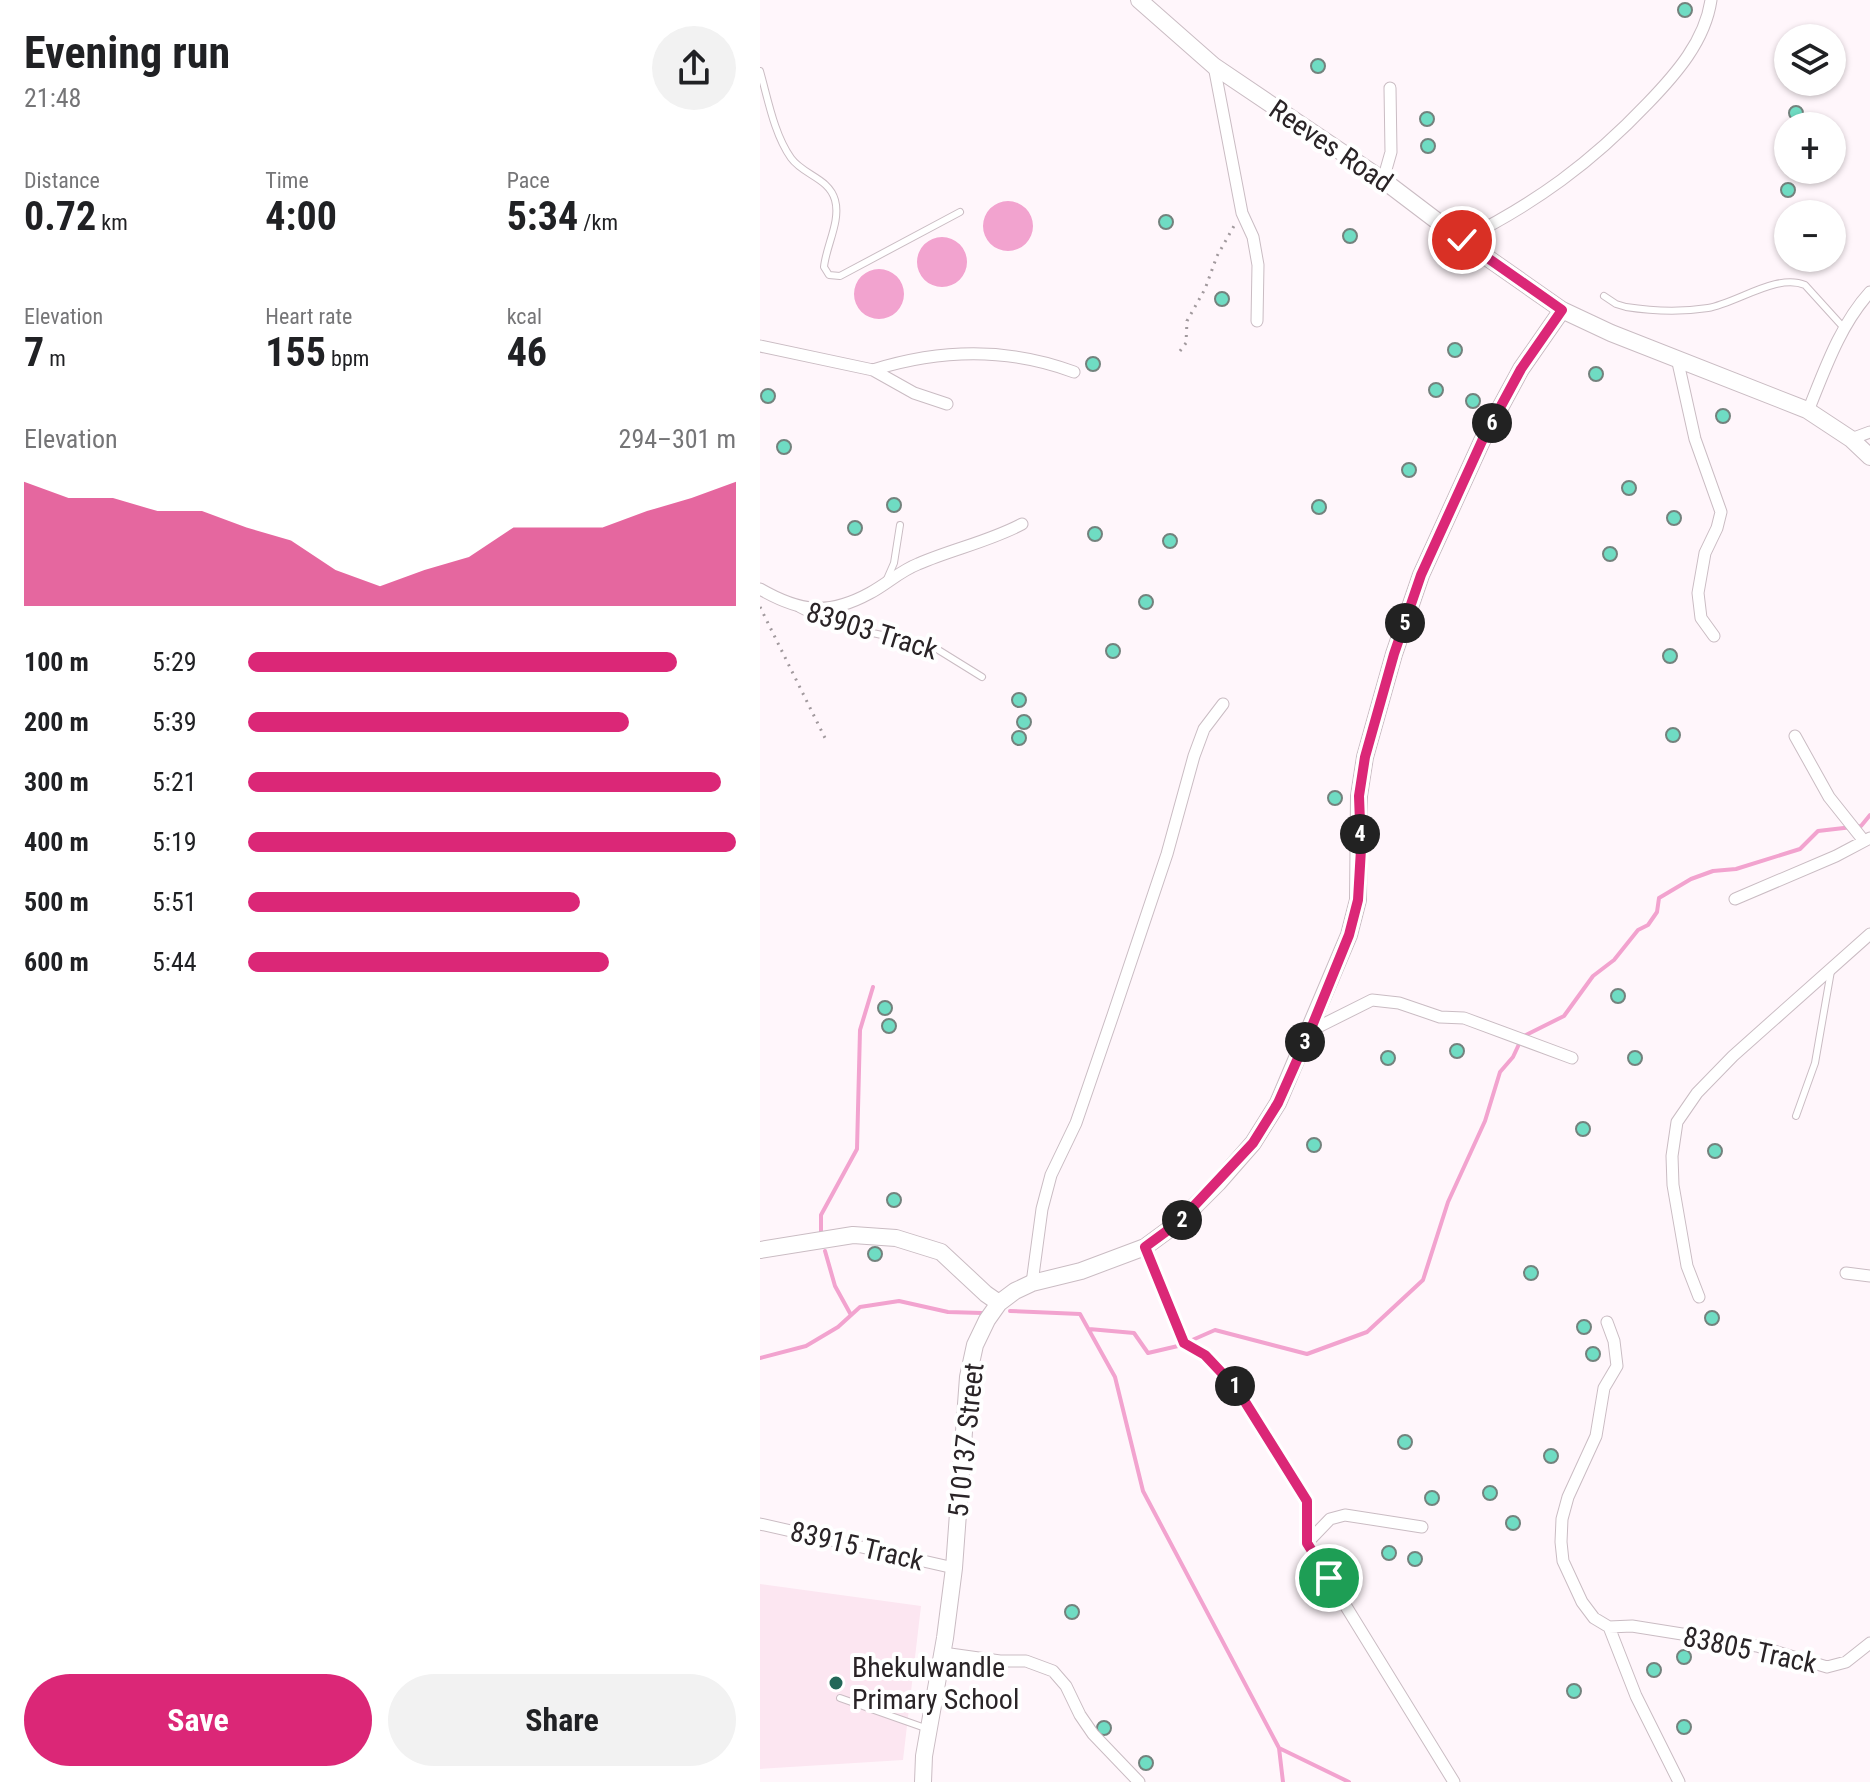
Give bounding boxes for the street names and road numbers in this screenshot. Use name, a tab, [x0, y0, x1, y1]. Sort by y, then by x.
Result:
street label: Reeves Road	[1263, 93, 1399, 199]
street label: 83903 Track	[802, 595, 942, 667]
street label: 510137 Street	[941, 1361, 991, 1519]
street label: 83915 Track	[787, 1515, 927, 1577]
street label: 83805 Track	[1680, 1620, 1820, 1680]

